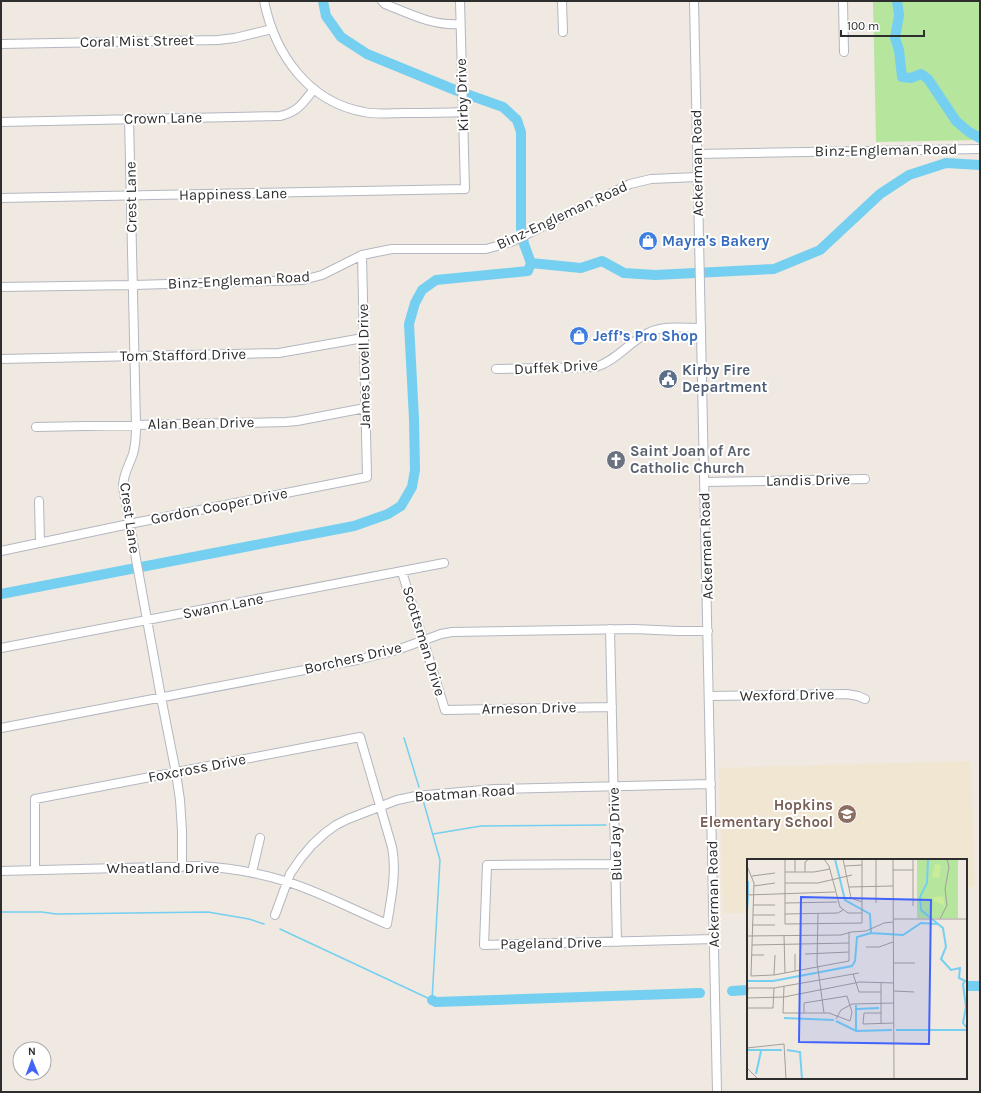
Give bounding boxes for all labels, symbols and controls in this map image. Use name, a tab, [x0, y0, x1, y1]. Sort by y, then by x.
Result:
scale bar	[841, 12, 924, 38]
text: 100 m	[847, 19, 879, 33]
street label: Coral Mist Street	[80, 31, 195, 51]
street label: Kirby Drive	[452, 58, 472, 132]
street label: Crown Lane	[124, 108, 202, 128]
street label: Ackerman Road	[687, 109, 707, 217]
street label: Binz-Engleman Road	[815, 140, 957, 160]
street label: Crest Lane	[121, 161, 141, 233]
street label: Binz-Engleman Road	[494, 177, 630, 253]
street label: Happiness Lane	[179, 184, 287, 204]
shop icon: Mayra's Bakery	[637, 230, 659, 252]
place label: Mayra's Bakery	[662, 232, 770, 250]
street label: Binz-Engleman Road	[167, 267, 311, 293]
street label: James Lovell Drive	[354, 303, 374, 429]
shop icon: Jeff’s Pro Shop	[568, 325, 590, 347]
place label: Jeff’s Pro Shop	[593, 327, 698, 345]
street label: Tom Stafford Drive	[120, 345, 246, 365]
street label: Duffek Drive	[514, 356, 598, 378]
place label: Kirby Fire Department	[682, 361, 768, 396]
public building icon: Kirby Fire Department	[657, 368, 679, 390]
street label: Alan Bean Drive	[148, 413, 254, 433]
place label: Saint Joan of Arc Catholic Church	[630, 442, 750, 477]
church icon: Saint Joan of Arc Catholic Church	[605, 449, 627, 471]
street label: Landis Drive	[766, 470, 850, 490]
street label: Crest Lane	[116, 481, 144, 555]
street label: Gordon Cooper Drive	[149, 484, 289, 528]
street label: Ackerman Road	[695, 492, 717, 600]
street label: Scottsman Drive	[399, 584, 449, 698]
street label: Swann Lane	[181, 589, 265, 623]
street label: Borchers Drive	[303, 638, 403, 678]
street label: Wexford Drive	[740, 685, 834, 705]
street label: Arneson Drive	[482, 698, 576, 718]
street label: Foxcross Drive	[147, 750, 247, 786]
street label: Boatman Road	[414, 781, 516, 805]
street label: Blue Jay Drive	[604, 787, 626, 881]
place label: Hopkins Elementary School	[700, 796, 833, 831]
school or university icon: Hopkins Elementary School	[836, 803, 858, 825]
street label: Ackerman Road	[703, 840, 723, 948]
street label: Wheatland Drive	[106, 859, 220, 877]
inset map	[747, 859, 967, 1079]
street label: Pageland Drive	[500, 933, 602, 953]
north arrow	[12, 1041, 52, 1081]
text: N	[28, 1045, 36, 1058]

